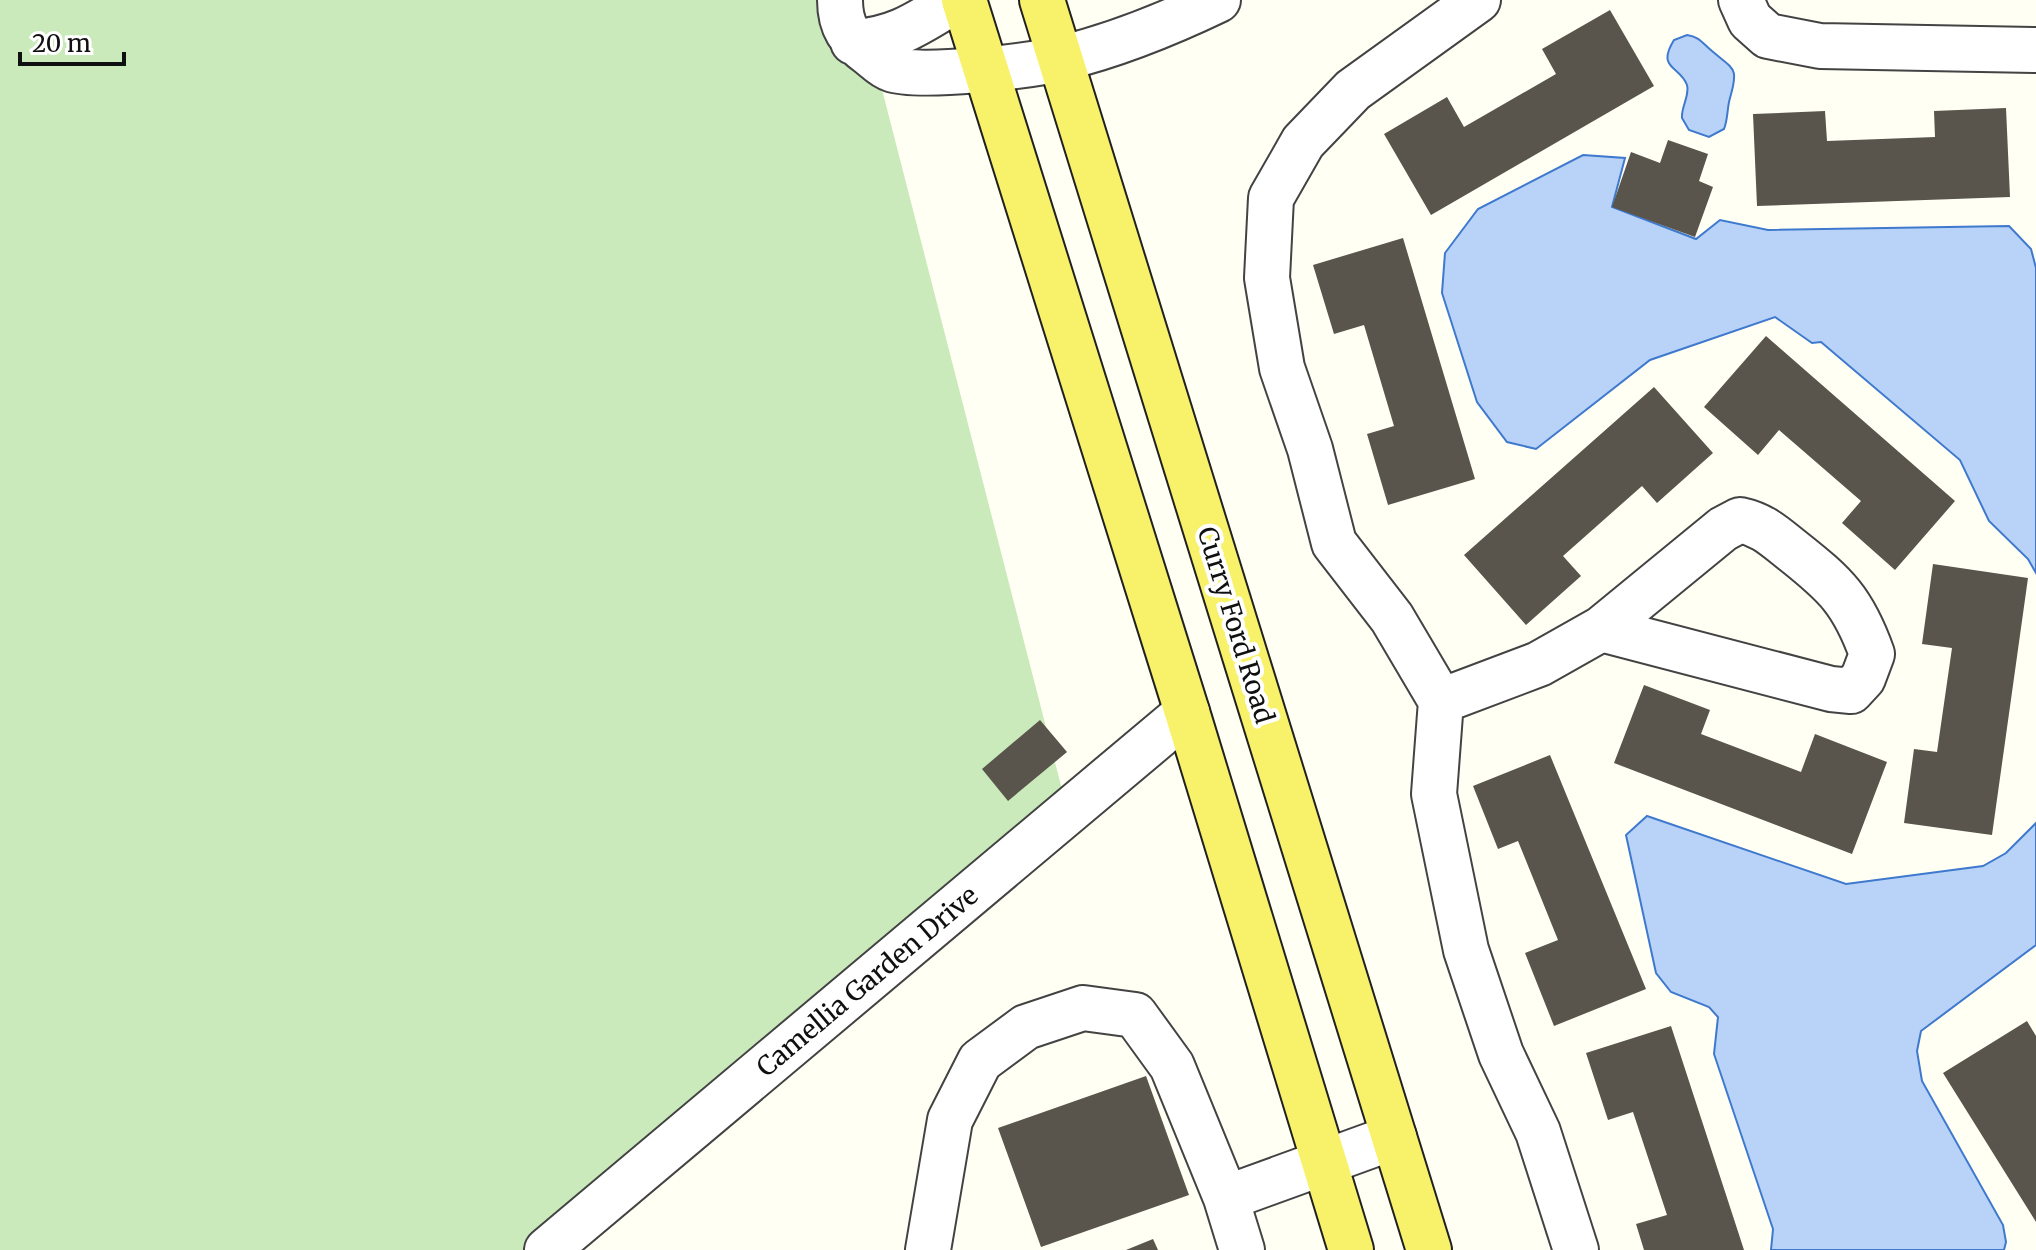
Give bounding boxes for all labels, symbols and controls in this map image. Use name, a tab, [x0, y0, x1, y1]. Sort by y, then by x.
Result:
scale bar	[20, 16, 124, 66]
text: 20 m	[32, 28, 91, 59]
street label: Curry Ford Road	[1190, 523, 1282, 728]
street label: Camellia Garden Drive	[750, 879, 984, 1083]

